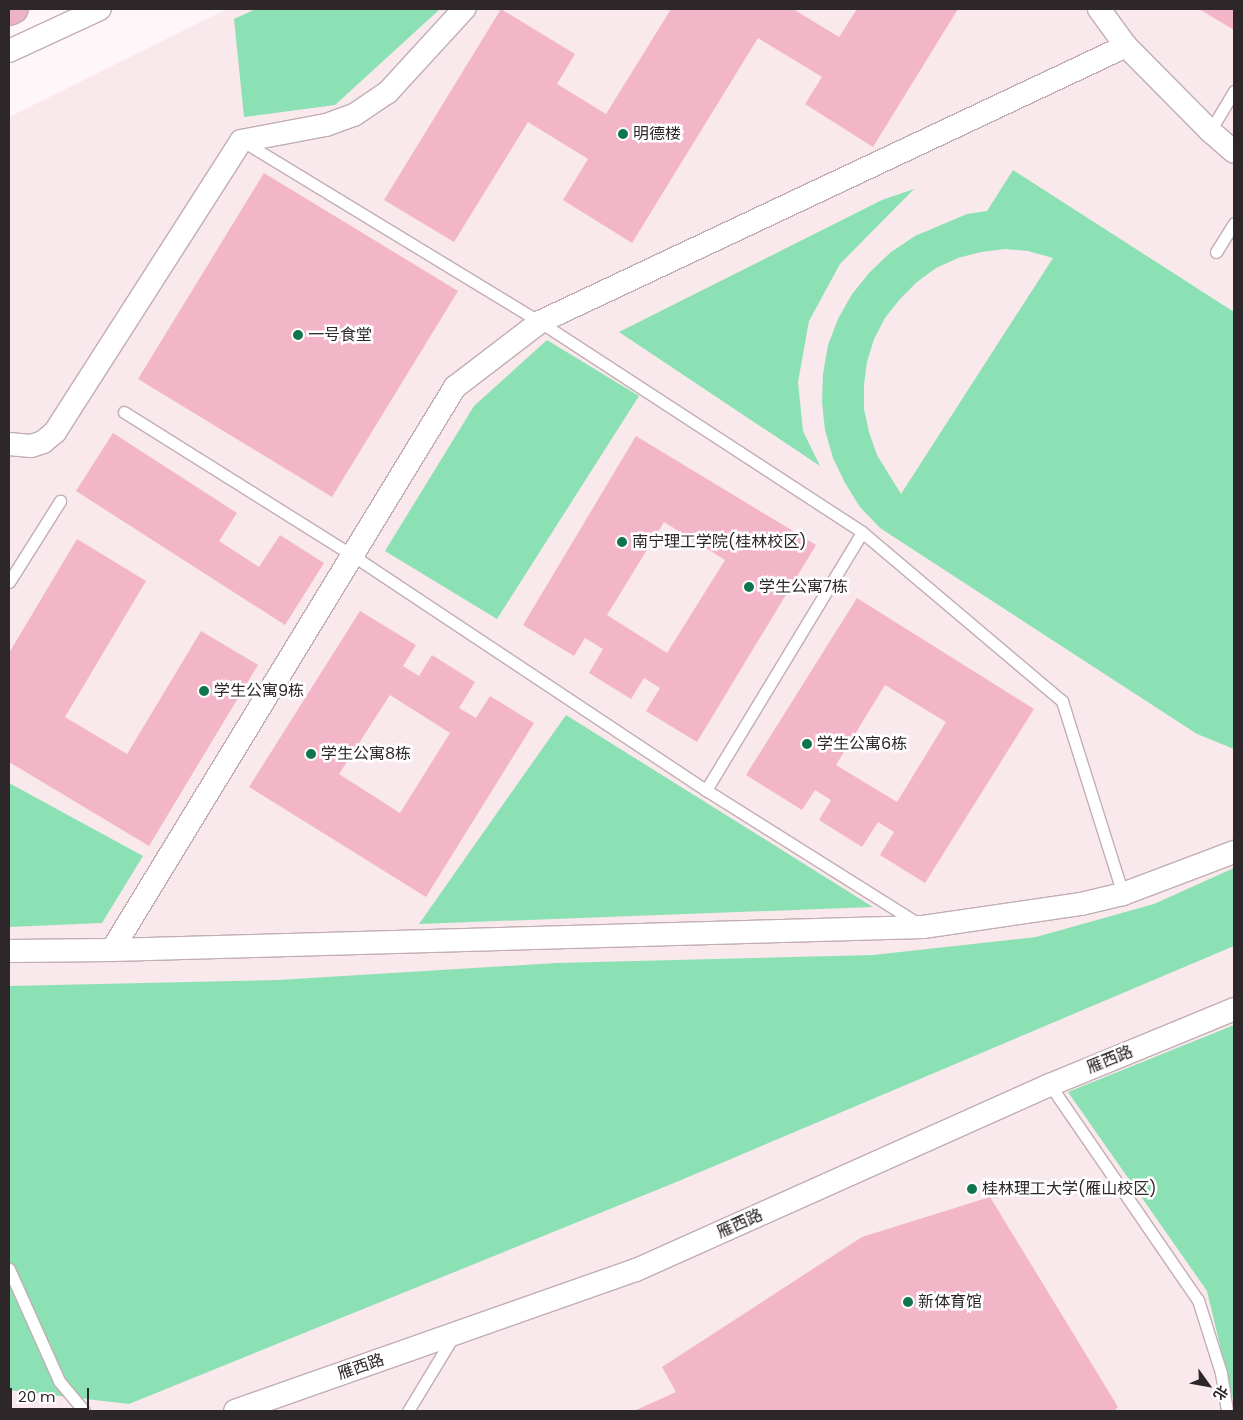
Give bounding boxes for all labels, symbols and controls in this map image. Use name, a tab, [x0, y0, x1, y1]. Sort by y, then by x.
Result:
place label: 明德楼	[633, 124, 681, 144]
marker: 明德楼	[617, 128, 629, 140]
place label: 一号食堂	[308, 325, 372, 345]
marker: 一号食堂	[292, 329, 304, 341]
place label: 南宁理工学院(桂林校区)	[632, 532, 807, 552]
marker: 南宁理工学院(桂林校区)	[616, 536, 628, 548]
place label: 学生公寓7栋	[759, 577, 848, 597]
marker: 学生公寓7栋	[743, 581, 755, 593]
place label: 学生公寓9栋	[214, 681, 304, 701]
marker: 学生公寓9栋	[198, 685, 210, 697]
place label: 学生公寓6栋	[817, 734, 907, 754]
marker: 学生公寓6栋	[801, 738, 813, 750]
place label: 学生公寓8栋	[321, 744, 411, 764]
marker: 学生公寓8栋	[305, 748, 317, 760]
street label: 雁西路	[1084, 1042, 1136, 1078]
place label: 桂林理工大学(雁山校区)	[982, 1179, 1157, 1199]
marker: 桂林理工大学(雁山校区)	[966, 1183, 978, 1195]
street label: 雁西路	[714, 1205, 766, 1243]
place label: 新体育馆	[918, 1292, 982, 1312]
marker: 新体育馆	[902, 1296, 914, 1308]
street label: 雁西路	[335, 1350, 387, 1384]
north arrow	[1183, 1360, 1233, 1410]
scale bar	[12, 1378, 91, 1410]
text: 北	[1209, 1382, 1233, 1404]
text: 20 m	[18, 1386, 56, 1407]

